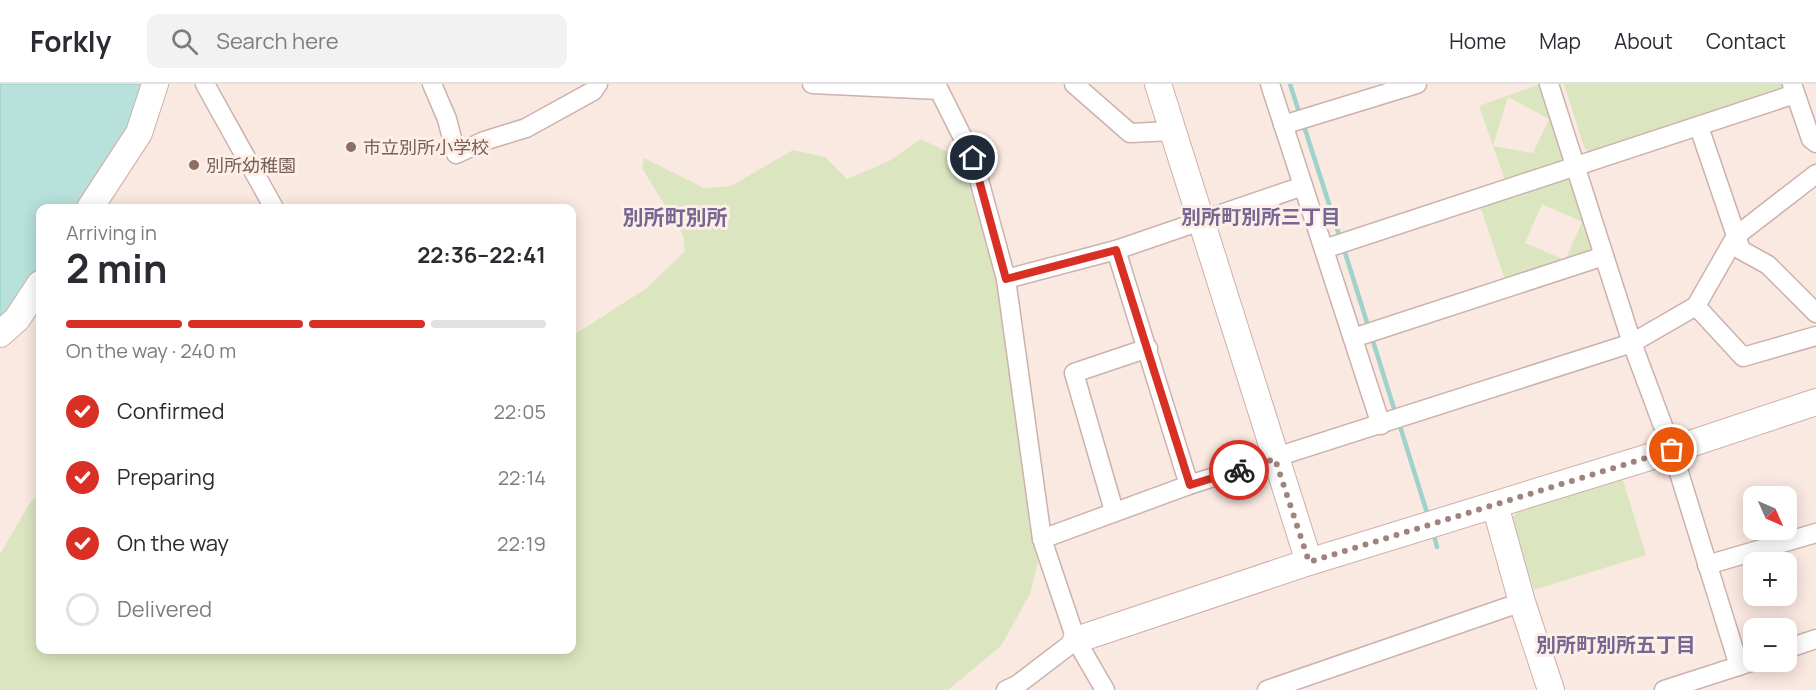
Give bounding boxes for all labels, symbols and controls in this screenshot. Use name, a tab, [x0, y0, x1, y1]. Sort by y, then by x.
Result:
search box	[147, 14, 567, 68]
text: Forkly	[30, 22, 111, 60]
icon: search	[168, 25, 201, 58]
text: Search here	[216, 26, 339, 56]
text: Home	[1449, 27, 1506, 55]
text: Map	[1539, 27, 1581, 55]
text: About	[1614, 27, 1673, 55]
text: Contact	[1706, 27, 1786, 55]
pin	[947, 132, 998, 183]
place label: 市立別所小学校	[363, 135, 489, 159]
marker: 市立別所小学校	[344, 140, 358, 154]
icon: home	[956, 141, 989, 174]
place label: 別所幼稚園	[206, 153, 296, 177]
marker: 別所幼稚園	[187, 158, 201, 172]
district label: 別所町別所	[623, 203, 728, 231]
district label: 別所町別所三丁目	[1181, 203, 1341, 230]
text: Arriving in	[66, 219, 157, 246]
text: 22:36–22:41	[417, 240, 546, 270]
text: 2 min	[66, 241, 167, 295]
text: On the way · 240 m	[66, 337, 236, 364]
icon: check	[66, 395, 99, 428]
text: Confirmed	[117, 396, 225, 426]
text: 22:05	[493, 398, 546, 425]
pin	[1646, 424, 1697, 475]
icon: bag	[1655, 433, 1688, 466]
courier	[1209, 440, 1269, 500]
icon: bike	[1223, 454, 1256, 487]
icon: check	[66, 461, 99, 494]
text: Preparing	[117, 462, 215, 492]
text: 22:14	[498, 464, 546, 491]
north arrow	[1743, 486, 1797, 540]
map controls	[1743, 486, 1797, 672]
icon: check	[66, 527, 99, 560]
text: On the way	[117, 528, 229, 558]
text: 22:19	[497, 530, 546, 557]
button: +	[1743, 552, 1797, 606]
text: Delivered	[117, 594, 212, 624]
button: −	[1743, 618, 1797, 672]
district label: 別所町別所五丁目	[1536, 631, 1696, 658]

